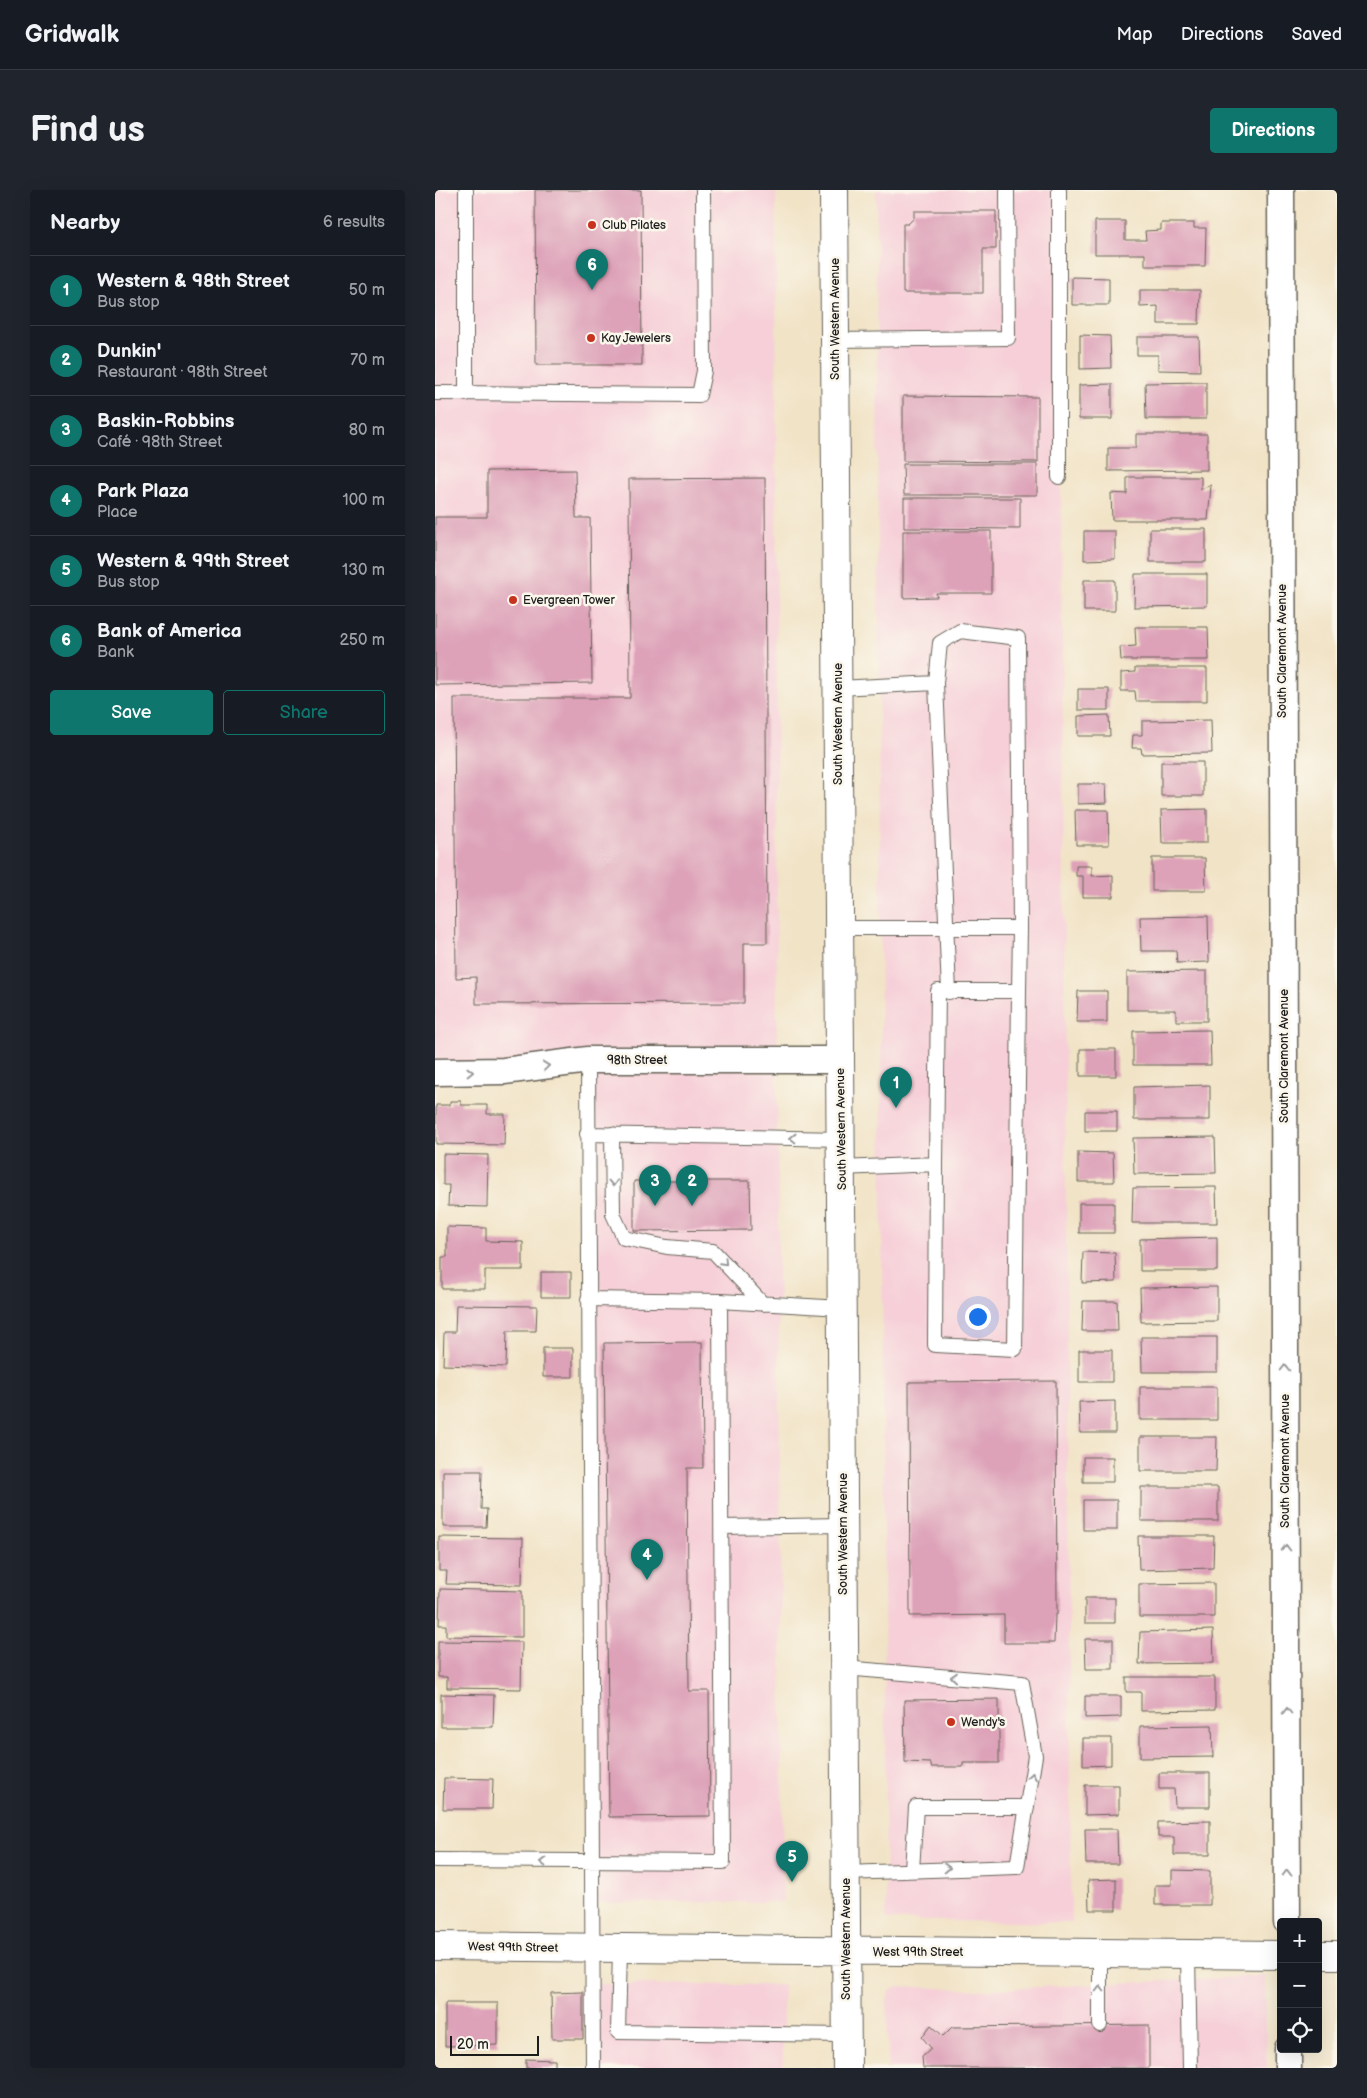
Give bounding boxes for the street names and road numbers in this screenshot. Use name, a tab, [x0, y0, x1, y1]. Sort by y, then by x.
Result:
street label: South Western Avenue	[828, 258, 843, 380]
street label: South Claremont Avenue	[1275, 584, 1290, 718]
street label: South Western Avenue	[831, 663, 846, 785]
street label: South Claremont Avenue	[1277, 989, 1292, 1123]
street label: 98th Street	[607, 1053, 667, 1068]
street label: South Western Avenue	[833, 1068, 850, 1190]
street label: South Claremont Avenue	[1278, 1394, 1293, 1528]
street label: South Western Avenue	[836, 1473, 851, 1595]
street label: South Western Avenue	[839, 1878, 854, 2000]
street label: West 99th Street	[468, 1939, 559, 1956]
street label: West 99th Street	[873, 1945, 964, 1960]

